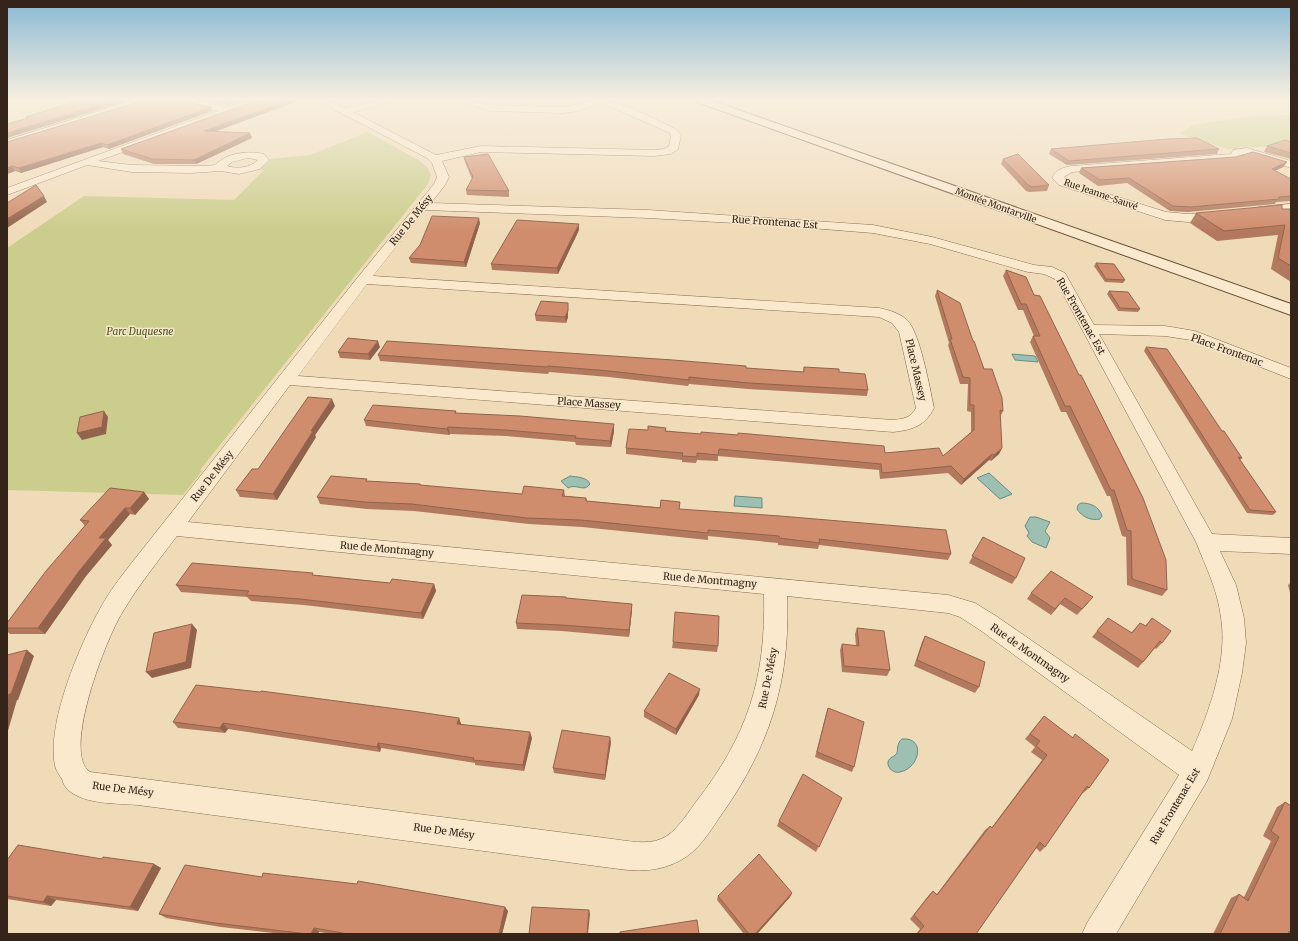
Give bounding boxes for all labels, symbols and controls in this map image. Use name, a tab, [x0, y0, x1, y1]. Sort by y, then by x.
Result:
street label: Rue Jeanne-Sauvé	[1063, 176, 1140, 212]
street label: Montée Montarville	[954, 185, 1038, 225]
street label: Rue De Mésy	[387, 192, 436, 248]
street label: Rue Frontenac Est	[731, 212, 819, 232]
street label: Rue Frontenac Est	[1054, 275, 1108, 357]
park label: Parc Duquesne	[107, 325, 173, 338]
street label: Place Frontenac	[1189, 331, 1265, 369]
street label: Place Massey	[903, 338, 930, 403]
street label: Place Massey	[557, 394, 621, 412]
street label: Rue De Mésy	[188, 448, 236, 504]
street label: Rue de Montmagny	[340, 538, 435, 560]
street label: Rue de Montmagny	[663, 569, 758, 591]
street label: Rue de Montmagny	[988, 621, 1072, 685]
street label: Rue De Mésy	[756, 646, 780, 710]
street label: Rue Frontenac Est	[1147, 765, 1203, 846]
street label: Rue De Mésy	[92, 779, 155, 799]
street label: Rue De Mésy	[413, 820, 476, 842]

